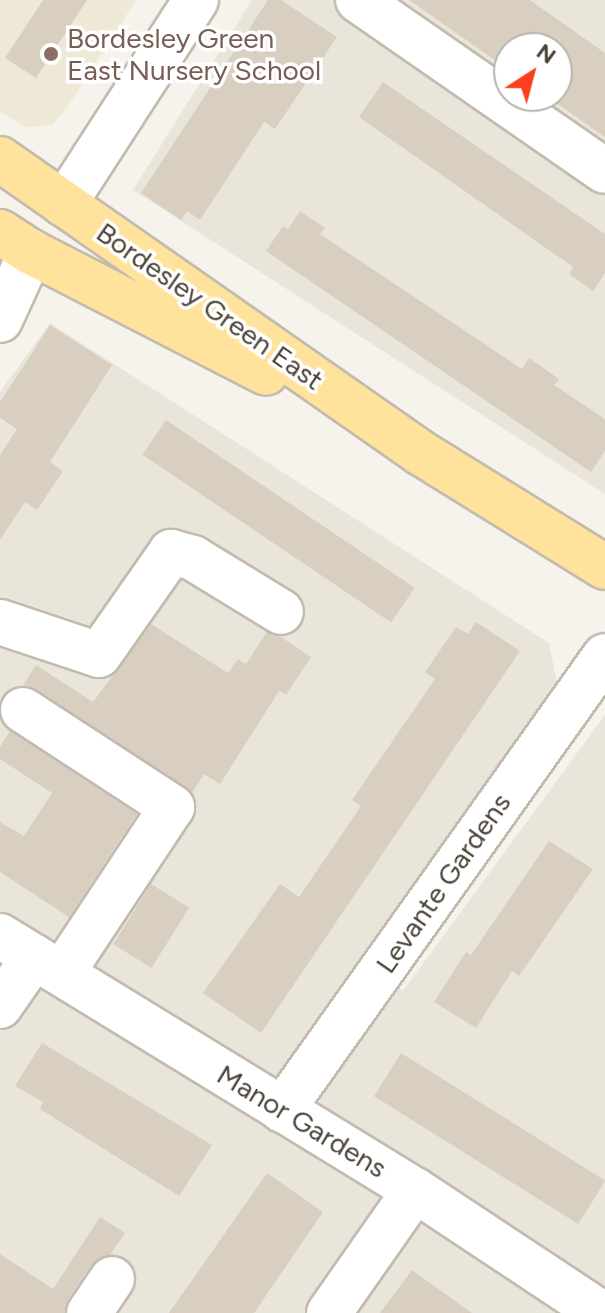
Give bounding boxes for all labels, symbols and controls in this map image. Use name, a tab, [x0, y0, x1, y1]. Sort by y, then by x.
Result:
place label: Bordesley Green East Nursery School	[67, 21, 321, 87]
north arrow	[493, 32, 573, 112]
text: N	[531, 38, 561, 70]
marker: Bordesley Green East Nursery School	[42, 45, 60, 63]
street label: Bordesley Green East	[90, 215, 330, 397]
street label: Levante Gardens	[369, 787, 517, 979]
street label: Manor Gardens	[211, 1057, 393, 1185]

